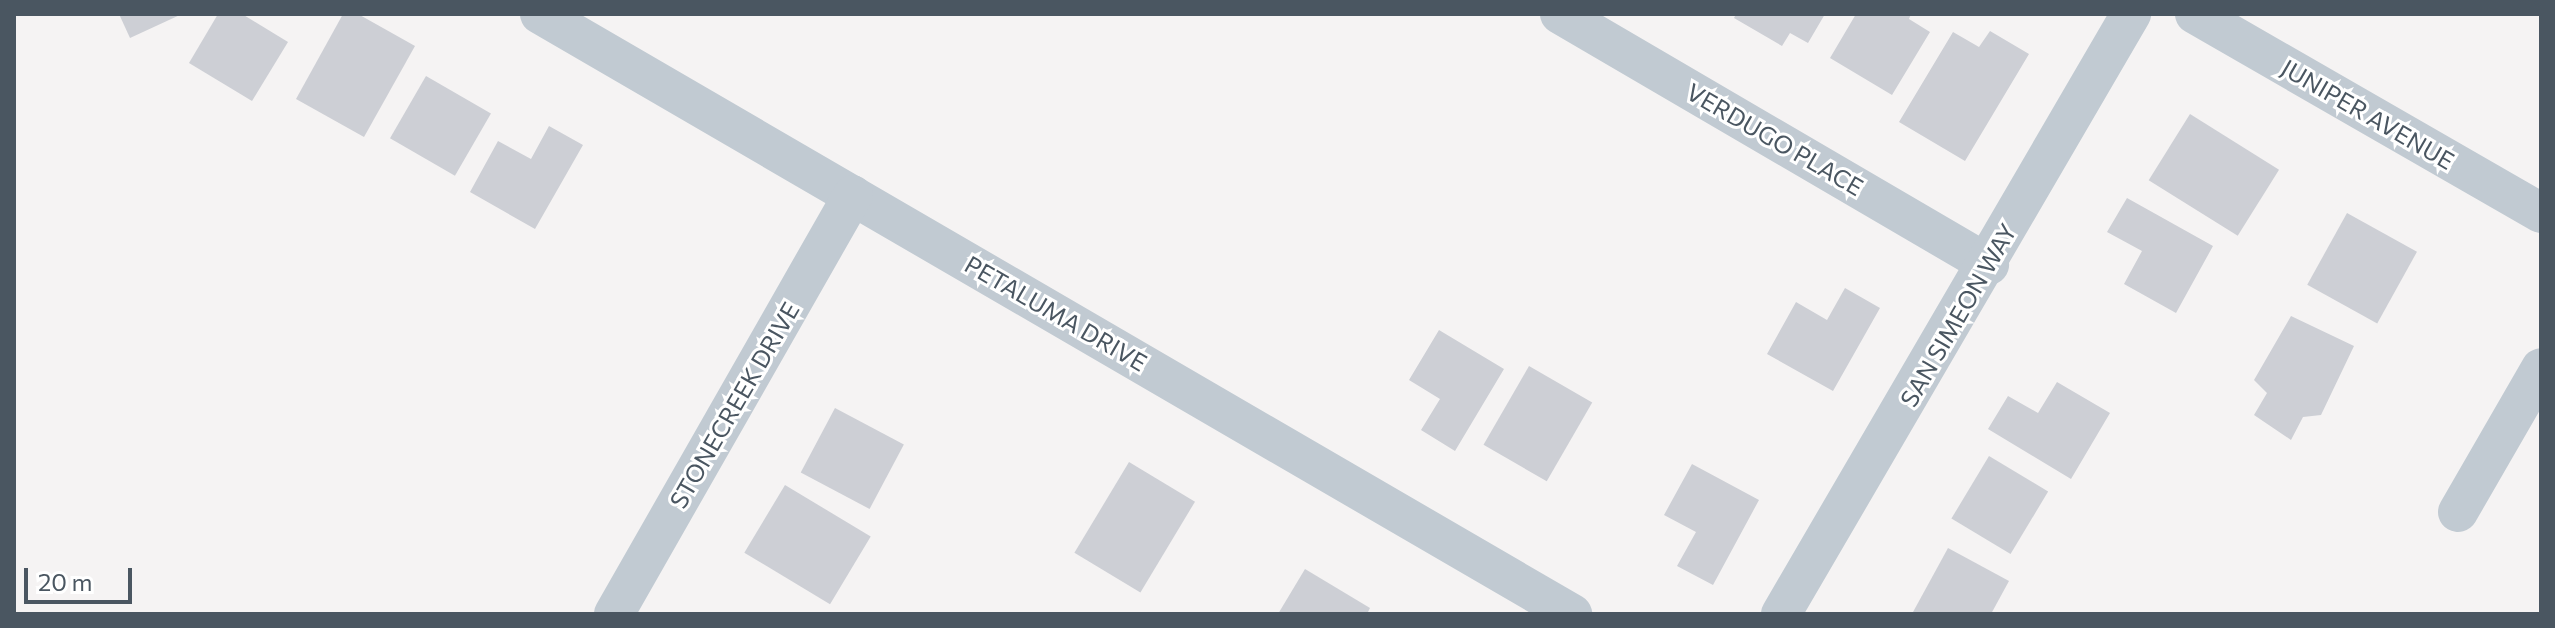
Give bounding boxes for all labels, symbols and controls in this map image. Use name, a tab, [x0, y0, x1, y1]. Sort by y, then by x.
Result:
street label: JUNIPER AVENUE	[2276, 53, 2460, 175]
street label: VERDUGO PLACE	[1682, 77, 1868, 201]
street label: SAN SIMEON WAY	[1894, 218, 2022, 412]
street label: PETALUMA DRIVE	[960, 249, 1152, 377]
street label: STONECREEK DRIVE	[663, 297, 805, 513]
scale bar	[28, 552, 136, 602]
text: 20 m	[38, 567, 92, 596]

